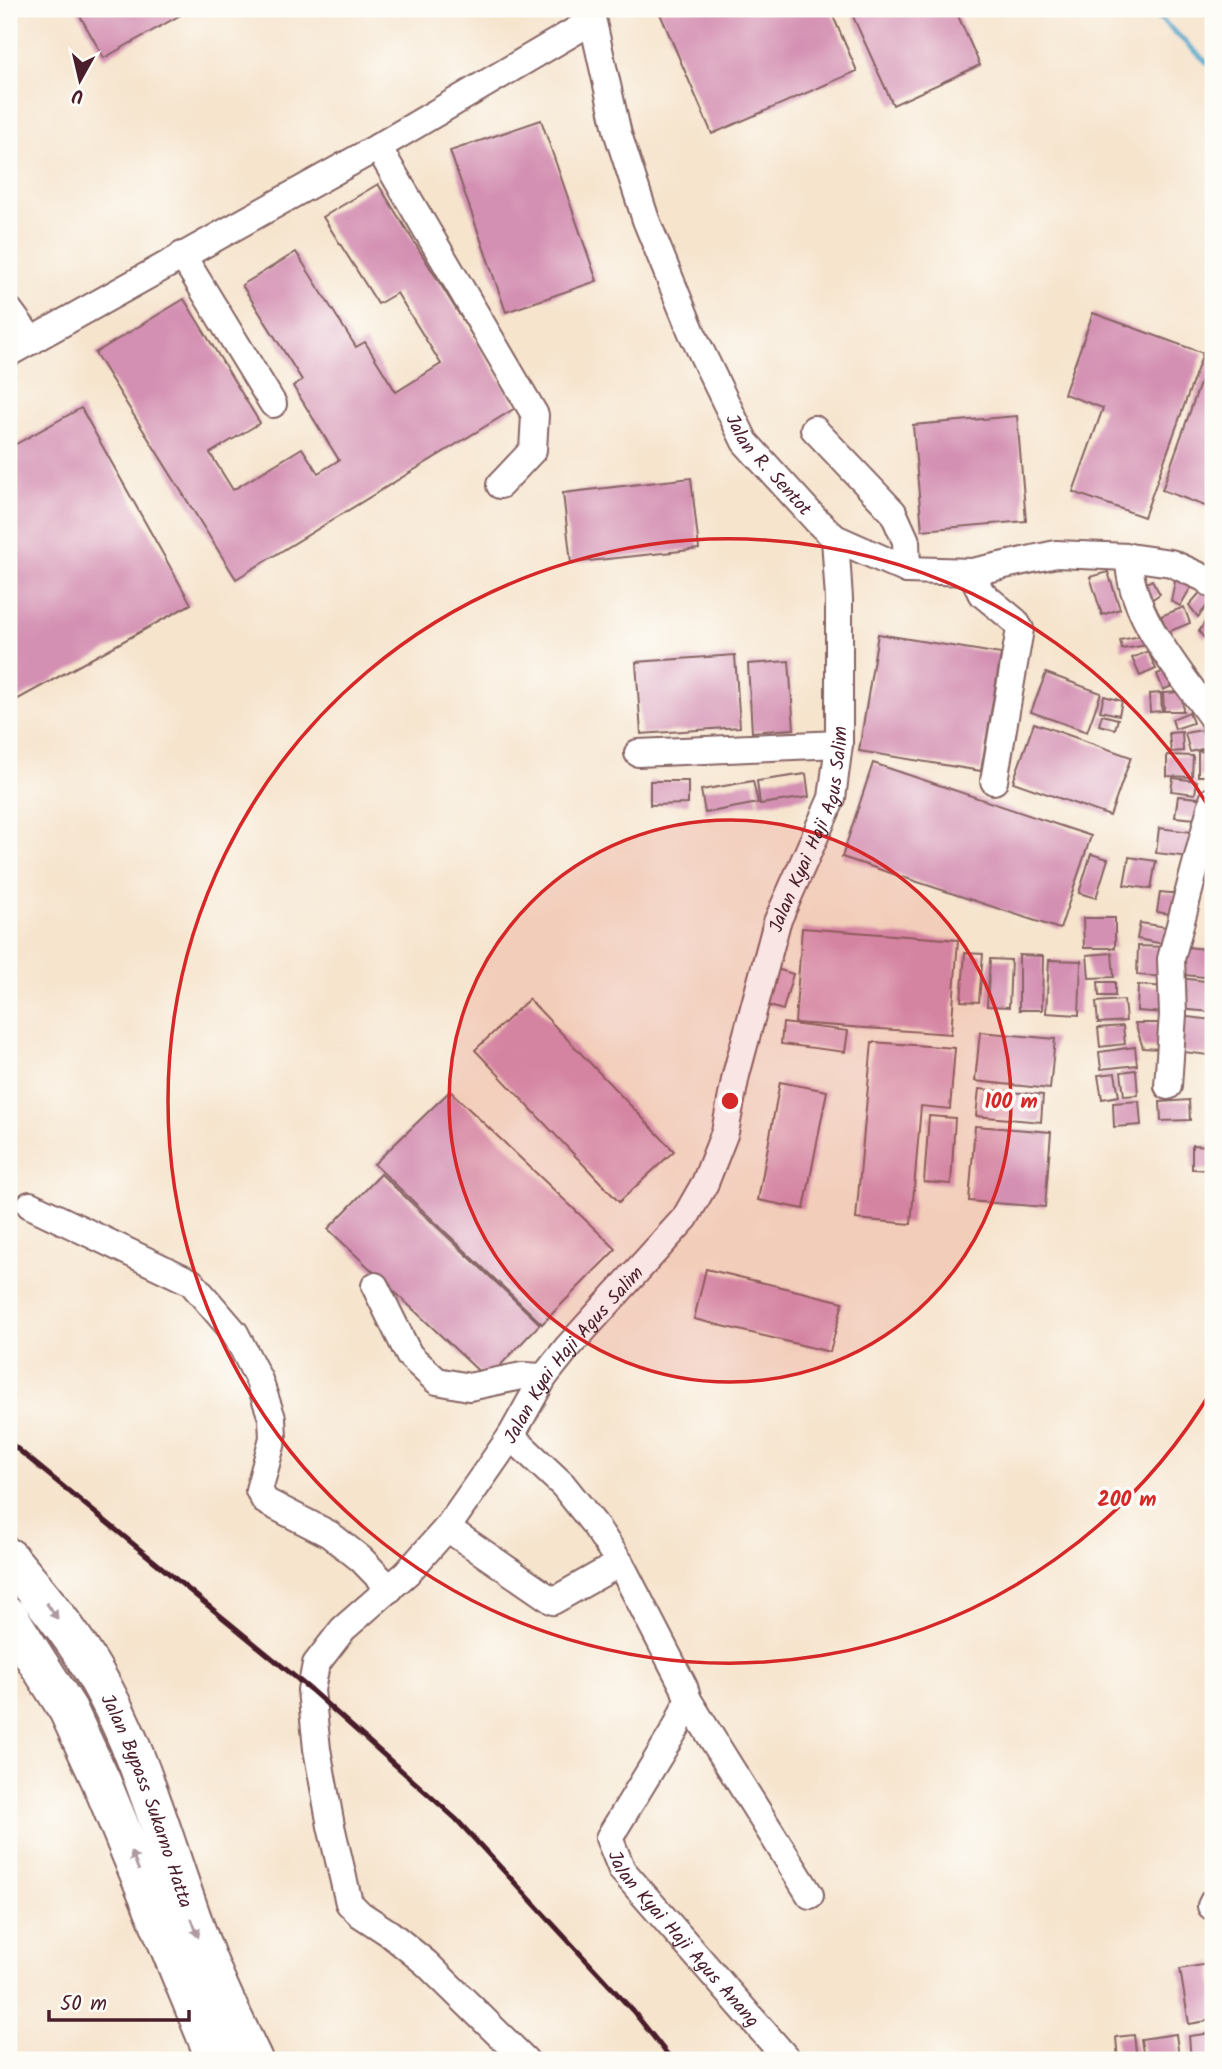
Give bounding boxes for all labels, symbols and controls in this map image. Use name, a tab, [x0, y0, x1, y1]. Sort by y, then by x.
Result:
north arrow	[46, 46, 116, 116]
text: U	[70, 79, 86, 110]
street label: Jalan R. Sentot	[717, 409, 819, 524]
street label: Jalan Kyai Haji Agus Salim	[762, 726, 856, 936]
text: 100 m	[984, 1086, 1038, 1119]
centre of rings	[718, 1089, 742, 1113]
street label: Jalan Kyai Haji Agus Salim	[497, 1260, 652, 1451]
text: 200 m	[1097, 1484, 1157, 1517]
one-way arrow	[45, 1602, 59, 1620]
street label: Jalan Bypass Sukarno Hatta	[92, 1689, 200, 1912]
street label: Jalan Kyai Haji Agus Anang	[599, 1846, 766, 2035]
one-way arrow	[129, 1851, 140, 1872]
one-way arrow	[190, 1918, 201, 1939]
scale bar	[49, 1978, 189, 2022]
text: 50 m	[60, 1988, 107, 2021]

